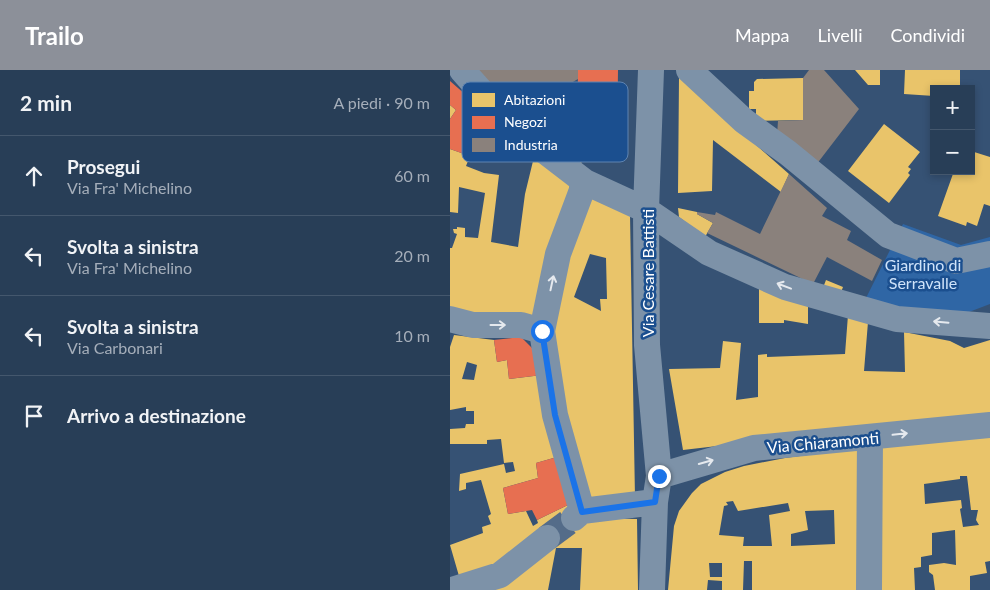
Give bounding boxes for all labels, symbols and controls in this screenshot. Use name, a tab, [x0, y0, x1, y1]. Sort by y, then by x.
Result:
text: Trailo	[25, 21, 84, 50]
text: Mappa	[735, 24, 790, 46]
text: Livelli	[818, 24, 862, 46]
text: Condividi	[890, 24, 965, 46]
legend	[462, 82, 628, 162]
map controls	[930, 85, 975, 175]
button: +	[930, 85, 975, 130]
text: 2 min	[20, 90, 72, 115]
text: Abitazioni	[504, 91, 565, 108]
text: A piedi · 90 m	[333, 93, 430, 112]
text: Negozi	[504, 113, 547, 130]
button: −	[930, 130, 975, 175]
text: Industria	[504, 136, 558, 153]
text: Prosegui	[67, 155, 140, 178]
icon: ahead	[20, 162, 48, 190]
text: 60 m	[394, 166, 430, 185]
text: Via Fra' Michelino	[67, 178, 192, 197]
street label: Via Cesare Battisti	[638, 209, 657, 337]
text: Svolta a sinistra	[67, 235, 199, 258]
icon: left	[20, 242, 48, 270]
text: 20 m	[394, 246, 430, 265]
park label: Giardino di Serravalle	[885, 255, 961, 292]
text: Via Fra' Michelino	[67, 258, 192, 277]
one-way arrow	[548, 276, 557, 292]
one-way arrow	[777, 281, 792, 290]
text: Svolta a sinistra	[67, 315, 199, 338]
one-way arrow	[934, 317, 950, 327]
one-way arrow	[490, 320, 506, 330]
route start	[531, 320, 554, 343]
icon: left	[20, 322, 48, 350]
text: 10 m	[394, 326, 430, 345]
text: Via Carbonari	[67, 338, 163, 357]
icon: arrive	[20, 402, 48, 430]
text: Arrivo a destinazione	[67, 404, 246, 427]
street label: Via Chiaramonti	[766, 428, 880, 456]
one-way arrow	[892, 429, 908, 439]
one-way arrow	[697, 457, 713, 467]
route end	[648, 465, 671, 488]

